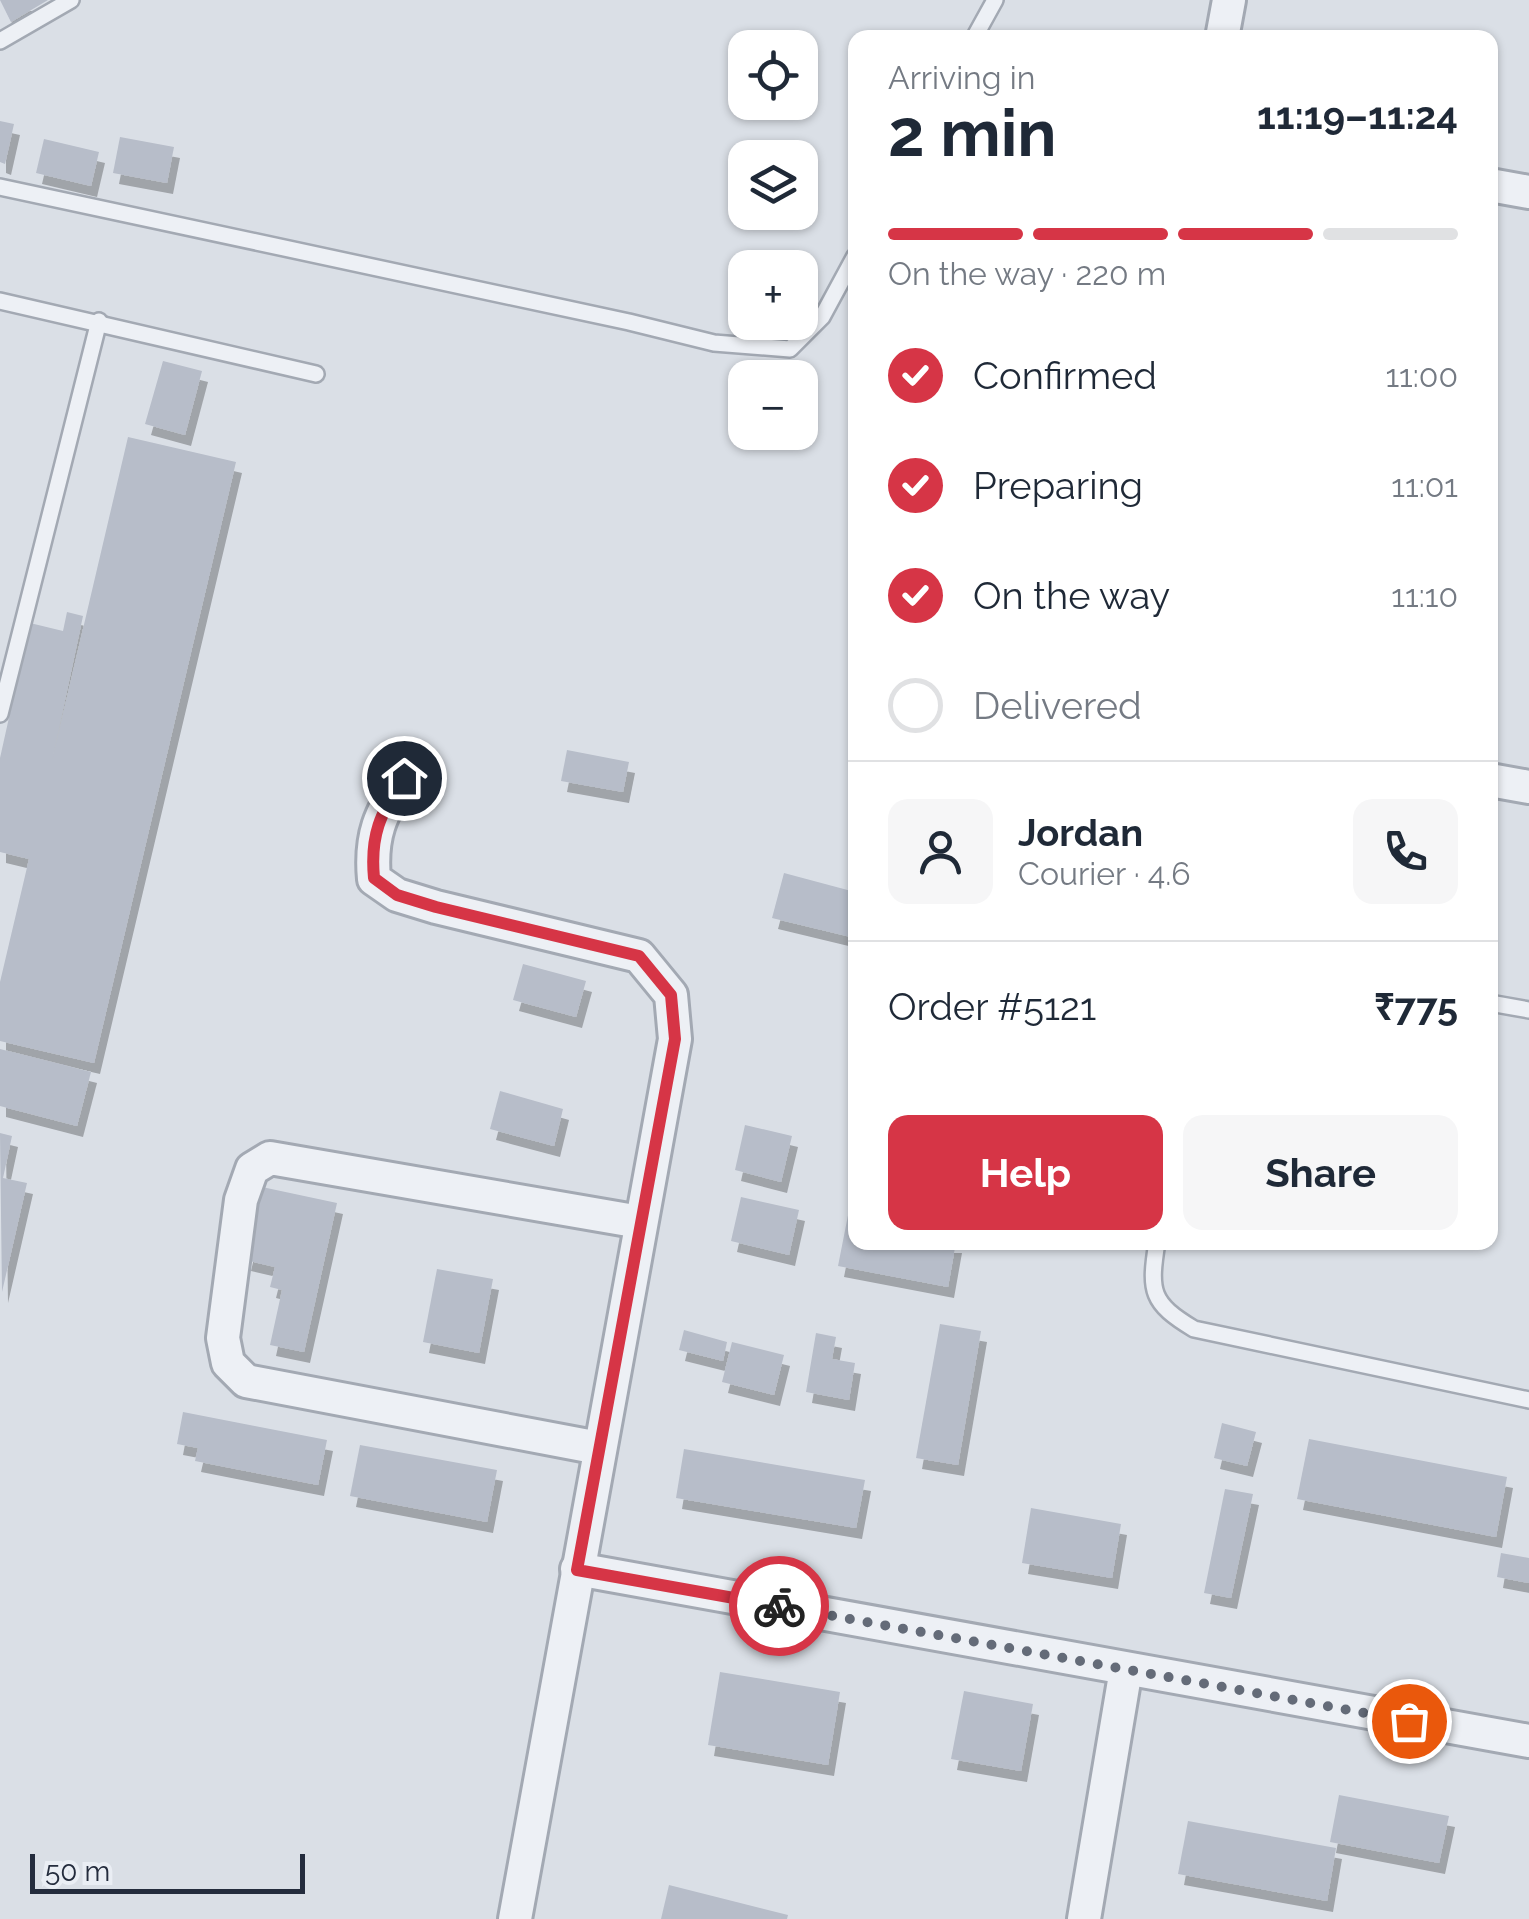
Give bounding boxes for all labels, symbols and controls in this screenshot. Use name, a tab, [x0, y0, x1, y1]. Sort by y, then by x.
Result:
map controls	[728, 30, 818, 450]
button: locate	[728, 30, 818, 120]
text: Arriving in	[888, 59, 1035, 96]
text: 11:19–11:24	[1257, 93, 1458, 138]
text: 2 min	[888, 95, 1057, 171]
button: layers	[728, 140, 818, 230]
button: +	[728, 250, 818, 340]
text: On the way · 220 m	[888, 255, 1166, 292]
icon: check	[888, 348, 943, 403]
text: Confirmed	[973, 353, 1157, 398]
text: 11:00	[1385, 357, 1458, 394]
button: −	[728, 360, 818, 450]
icon: check	[888, 458, 943, 513]
text: Preparing	[973, 463, 1143, 508]
text: 11:01	[1391, 467, 1458, 504]
icon: check	[888, 568, 943, 623]
text: On the way	[973, 573, 1170, 618]
text: 11:10	[1391, 577, 1458, 614]
text: Delivered	[973, 683, 1142, 728]
pin	[362, 736, 447, 821]
icon: home	[377, 751, 432, 806]
button: person	[888, 799, 993, 904]
button: phone	[1353, 799, 1458, 904]
text: Jordan	[1018, 810, 1143, 855]
text: Courier · 4.6	[1018, 855, 1191, 892]
text: Order #5121	[888, 984, 1096, 1029]
text: ₹775	[1374, 984, 1458, 1029]
button: Help	[888, 1115, 1163, 1230]
button: Share	[1183, 1115, 1458, 1230]
courier	[729, 1556, 829, 1656]
icon: bike	[752, 1579, 807, 1634]
pin	[1367, 1679, 1452, 1764]
icon: bag	[1382, 1694, 1437, 1749]
scale bar	[30, 1849, 305, 1894]
text: 50 m	[45, 1855, 110, 1888]

